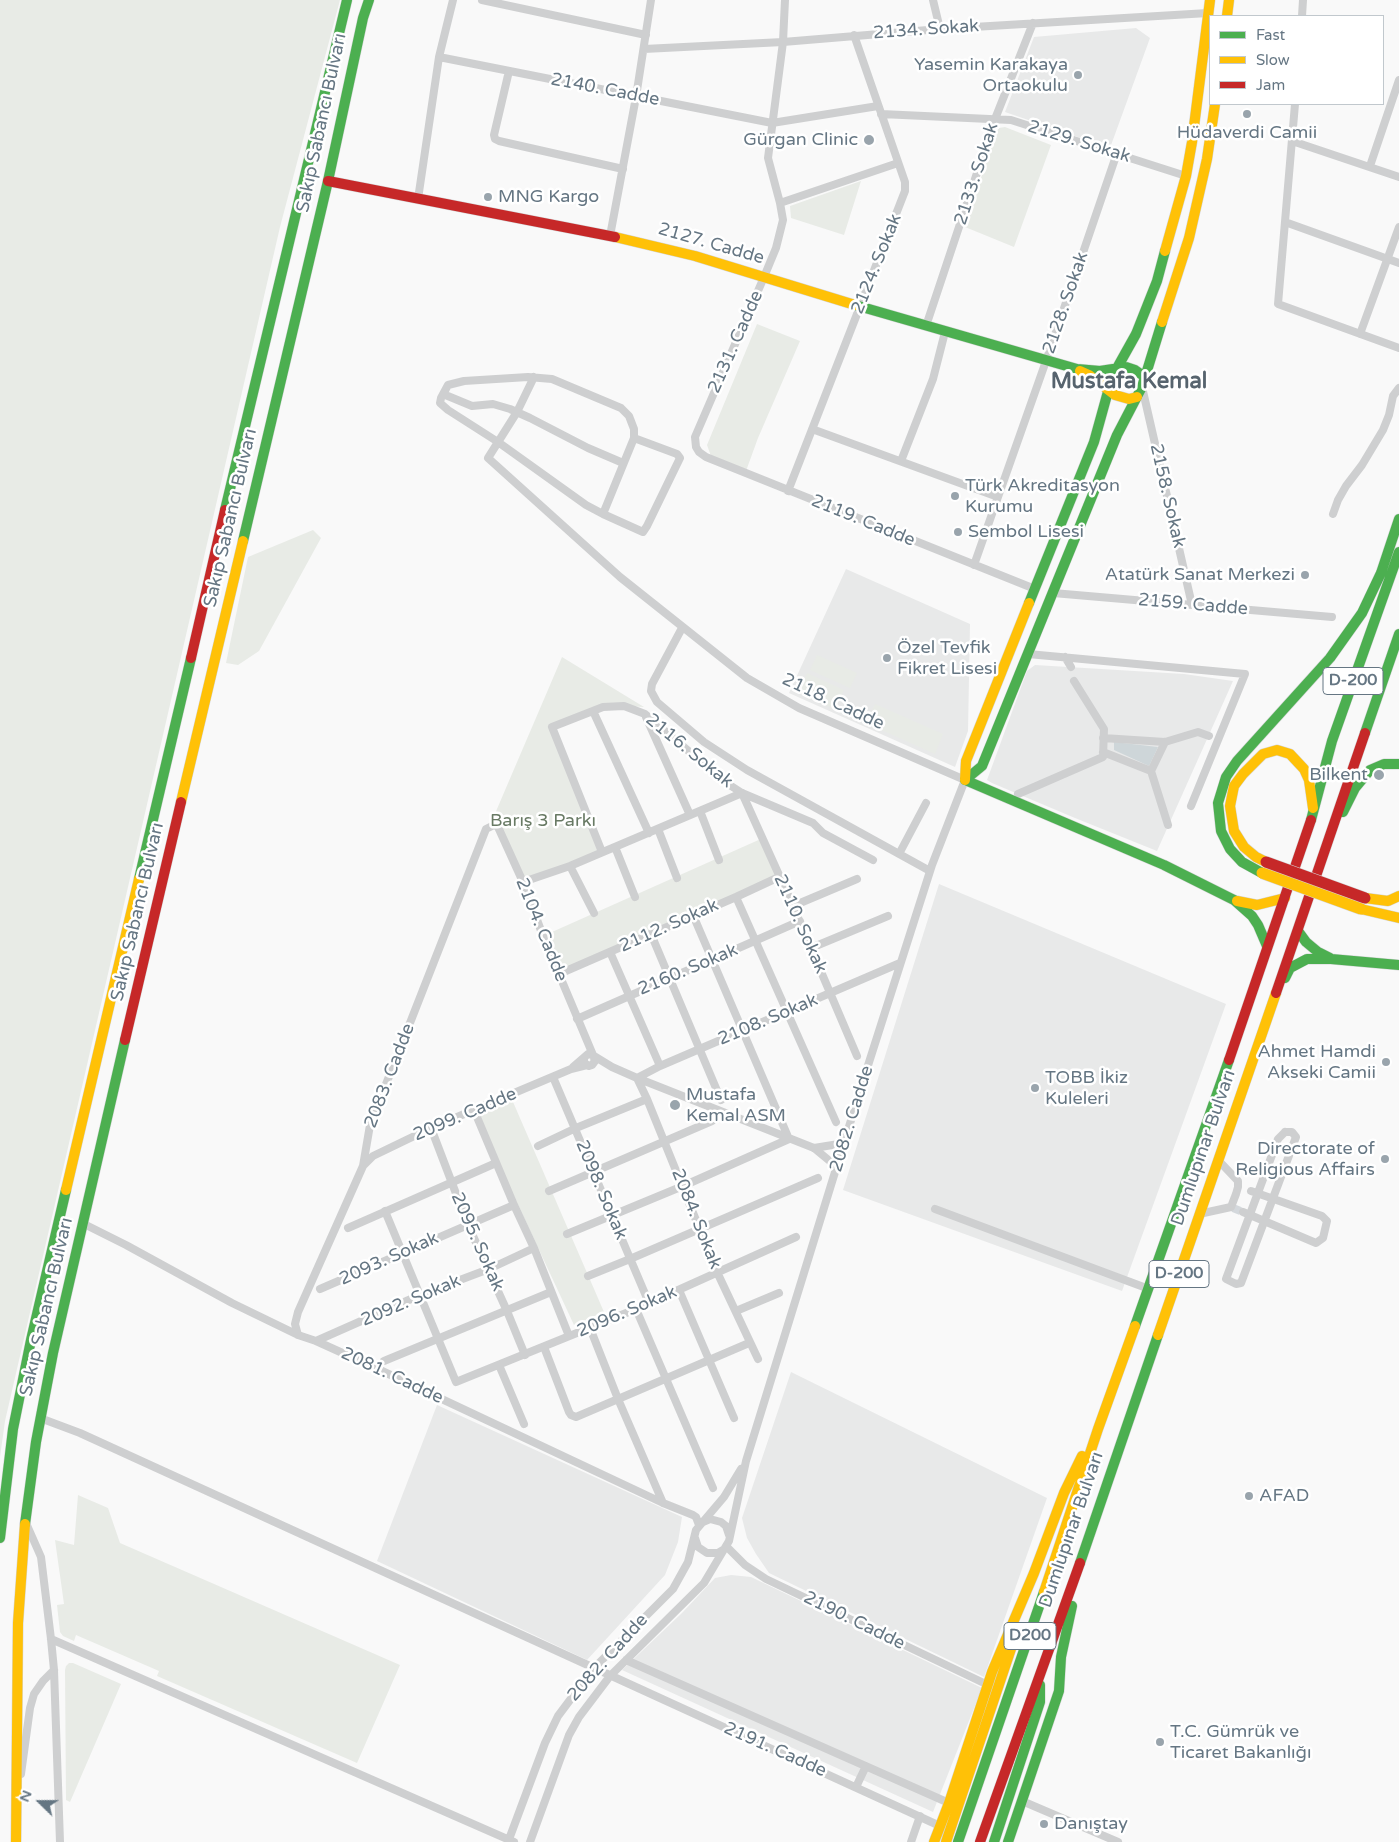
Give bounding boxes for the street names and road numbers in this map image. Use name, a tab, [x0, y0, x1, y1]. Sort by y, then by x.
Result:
street label: 2134. Sokak	[872, 16, 980, 44]
street label: Sakıp Sabancı Bulvarı	[292, 31, 352, 215]
street label: 2140. Cadde	[549, 69, 661, 111]
street label: 2129. Sokak	[1025, 116, 1133, 168]
street label: 2133. Sokak	[950, 120, 1004, 228]
street label: 2124. Sokak	[847, 211, 907, 317]
street label: 2127. Cadde	[656, 219, 766, 269]
street label: 2128. Sokak	[1039, 249, 1093, 357]
street label: 2131. Cadde	[704, 287, 768, 397]
street label: Sakıp Sabancı Bulvarı	[200, 427, 262, 609]
street label: 2158. Sokak	[1145, 442, 1189, 550]
street label: 2119. Cadde	[808, 490, 918, 552]
street label: 2159. Cadde	[1137, 589, 1249, 621]
road number: D-200	[1323, 668, 1383, 694]
street label: 2118. Cadde	[779, 669, 887, 735]
street label: 2116. Sokak	[641, 709, 737, 793]
street label: Sakıp Sabancı Bulvarı	[107, 821, 169, 1003]
street label: 2110. Sokak	[769, 871, 831, 977]
street label: 2104. Cadde	[510, 875, 572, 985]
street label: 2112. Sokak	[616, 895, 722, 957]
street label: 2160. Sokak	[635, 939, 741, 1001]
street label: 2108. Sokak	[715, 989, 821, 1051]
street label: 2083. Cadde	[360, 1021, 420, 1131]
street label: 2082. Cadde	[826, 1063, 878, 1175]
street label: Dumlupınar Bulvarı	[1167, 1067, 1241, 1229]
street label: 2099. Cadde	[410, 1084, 520, 1146]
street label: 2098. Sokak	[570, 1137, 632, 1243]
street label: 2084. Sokak	[666, 1166, 726, 1272]
street label: 2095. Sokak	[446, 1189, 508, 1295]
street label: Sakıp Sabancı Bulvarı	[16, 1216, 78, 1398]
street label: 2093. Sokak	[336, 1228, 442, 1290]
road number: D-200	[1149, 1260, 1209, 1288]
street label: 2092. Sokak	[358, 1270, 464, 1332]
street label: 2096. Sokak	[574, 1281, 680, 1343]
street label: 2081. Cadde	[338, 1343, 446, 1409]
street label: Dumlupınar Bulvarı	[1035, 1449, 1109, 1611]
street label: 2190. Cadde	[800, 1587, 908, 1655]
street label: 2082. Cadde	[563, 1610, 653, 1706]
road number: D200	[1004, 1622, 1056, 1650]
street label: 2191. Cadde	[720, 1718, 830, 1782]

